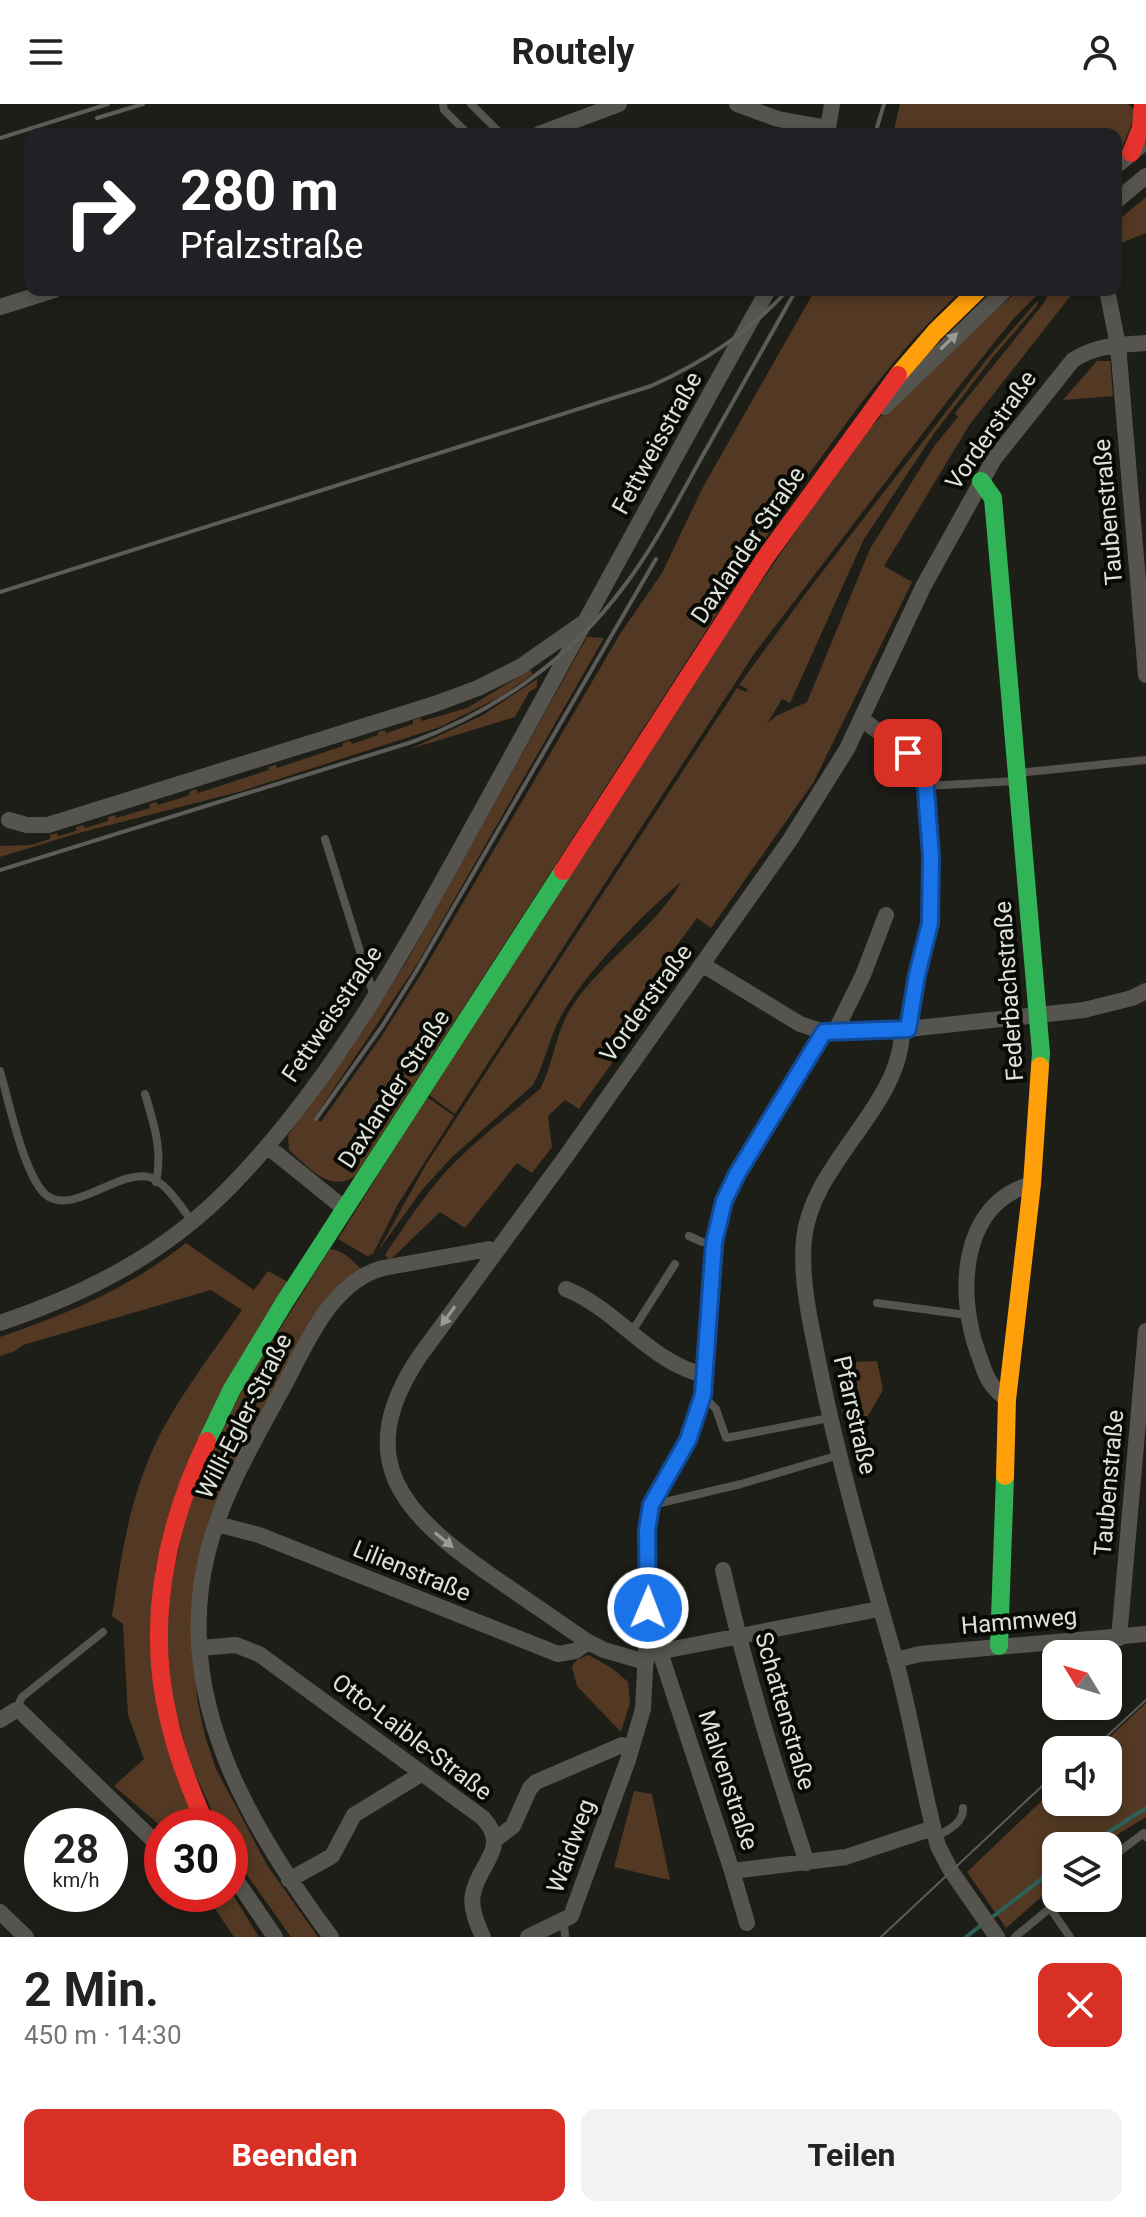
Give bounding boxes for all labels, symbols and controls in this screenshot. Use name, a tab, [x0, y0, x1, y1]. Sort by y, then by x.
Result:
icon: menu	[24, 30, 68, 74]
icon: person	[1078, 30, 1122, 74]
text: Routely	[512, 31, 634, 73]
text: 280 m	[180, 158, 339, 224]
icon: right	[48, 160, 152, 264]
text: Pfalzstraße	[180, 225, 363, 267]
one-way arrow	[939, 333, 958, 351]
street label: Vorderstraße	[940, 365, 1042, 495]
street label: Fettweisstraße	[606, 367, 708, 519]
street label: Taubenstraße	[1088, 438, 1128, 586]
street label: Daxlander Straße	[685, 461, 811, 629]
pin	[874, 719, 942, 787]
icon: arrive	[886, 731, 930, 775]
street label: Federbachstraße	[989, 900, 1029, 1082]
street label: Vorderstraße	[594, 939, 698, 1067]
street label: Fettweisstraße	[276, 941, 388, 1087]
street label: Daxlander Straße	[332, 1005, 456, 1173]
one-way arrow	[441, 1306, 457, 1326]
street label: Willi-Egler-Straße	[190, 1329, 298, 1503]
street label: Pfarrstraße	[828, 1353, 882, 1477]
street label: Taubenstraße	[1089, 1409, 1129, 1557]
one-way arrow	[434, 1531, 454, 1548]
street label: Lilienstraße	[349, 1535, 475, 1607]
position arrow	[606, 1566, 690, 1650]
street label: Hammweg	[960, 1602, 1078, 1640]
street label: Schattenstraße	[749, 1629, 821, 1793]
north arrow	[1042, 1640, 1122, 1720]
map controls	[1042, 1640, 1122, 1912]
street label: Otto-Laible-Straße	[327, 1668, 497, 1806]
street label: Malvenstraße	[692, 1707, 764, 1853]
button: sound	[1042, 1736, 1122, 1816]
street label: Waidweg	[541, 1795, 601, 1897]
speed limit sign: 30	[144, 1808, 248, 1912]
text: 28	[53, 1826, 99, 1873]
button: layers	[1042, 1832, 1122, 1912]
text: km/h	[53, 1868, 99, 1892]
text: 2 Min.	[24, 1961, 159, 2018]
button: close	[1038, 1963, 1122, 2047]
text: 450 m · 14:30	[24, 2020, 182, 2050]
button: Beenden	[24, 2109, 565, 2201]
button: Teilen	[581, 2109, 1122, 2201]

